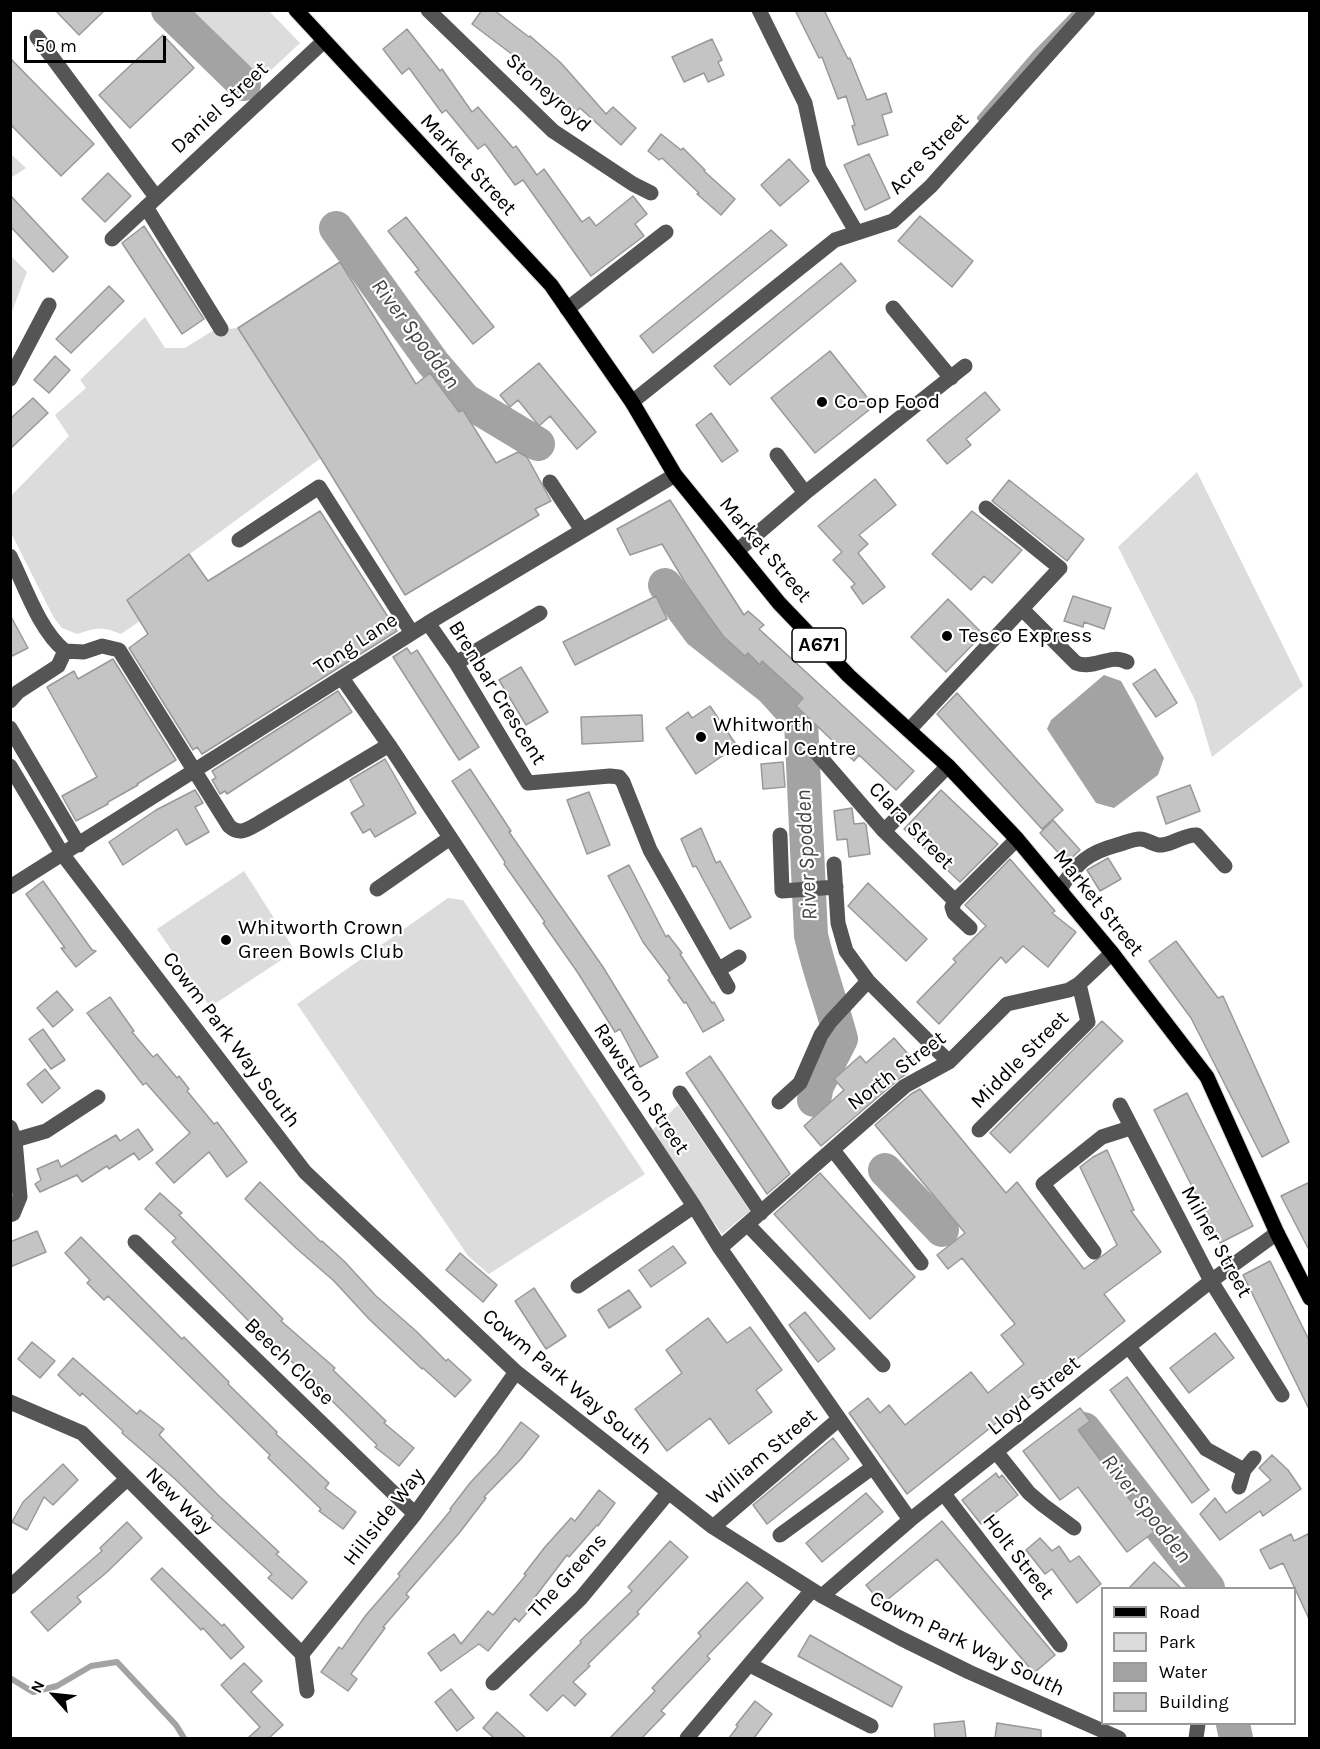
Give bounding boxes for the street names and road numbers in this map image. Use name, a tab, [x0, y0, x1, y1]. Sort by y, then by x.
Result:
street label: Stoneyroyd	[500, 48, 596, 138]
street label: Daniel Street	[166, 57, 274, 159]
street label: Acre Street	[884, 108, 974, 200]
street label: Market Street	[414, 109, 522, 221]
street label: Market Street	[714, 492, 816, 608]
street label: Tong Lane	[309, 608, 403, 680]
street label: Brenbar Crescent	[443, 616, 551, 770]
road number: A671	[792, 628, 846, 662]
street label: Clara Street	[863, 777, 959, 875]
street label: Market Street	[1047, 845, 1149, 961]
street label: Cowm Park Way South	[157, 947, 305, 1133]
street label: Middle Street	[966, 1006, 1074, 1114]
street label: Rawstron Street	[588, 1019, 694, 1159]
street label: North Street	[843, 1026, 951, 1116]
street label: Milner Street	[1175, 1182, 1257, 1302]
street label: Cowm Park Way South	[477, 1304, 657, 1460]
street label: Beech Close	[239, 1313, 339, 1411]
street label: Lloyd Street	[983, 1351, 1085, 1441]
street label: William Street	[701, 1403, 823, 1511]
street label: New Way	[140, 1462, 218, 1540]
street label: Hillside Way	[338, 1463, 430, 1571]
street label: Holt Street	[977, 1509, 1059, 1605]
street label: The Greens	[523, 1528, 613, 1624]
street label: Cowm Park Way South	[865, 1586, 1069, 1702]

